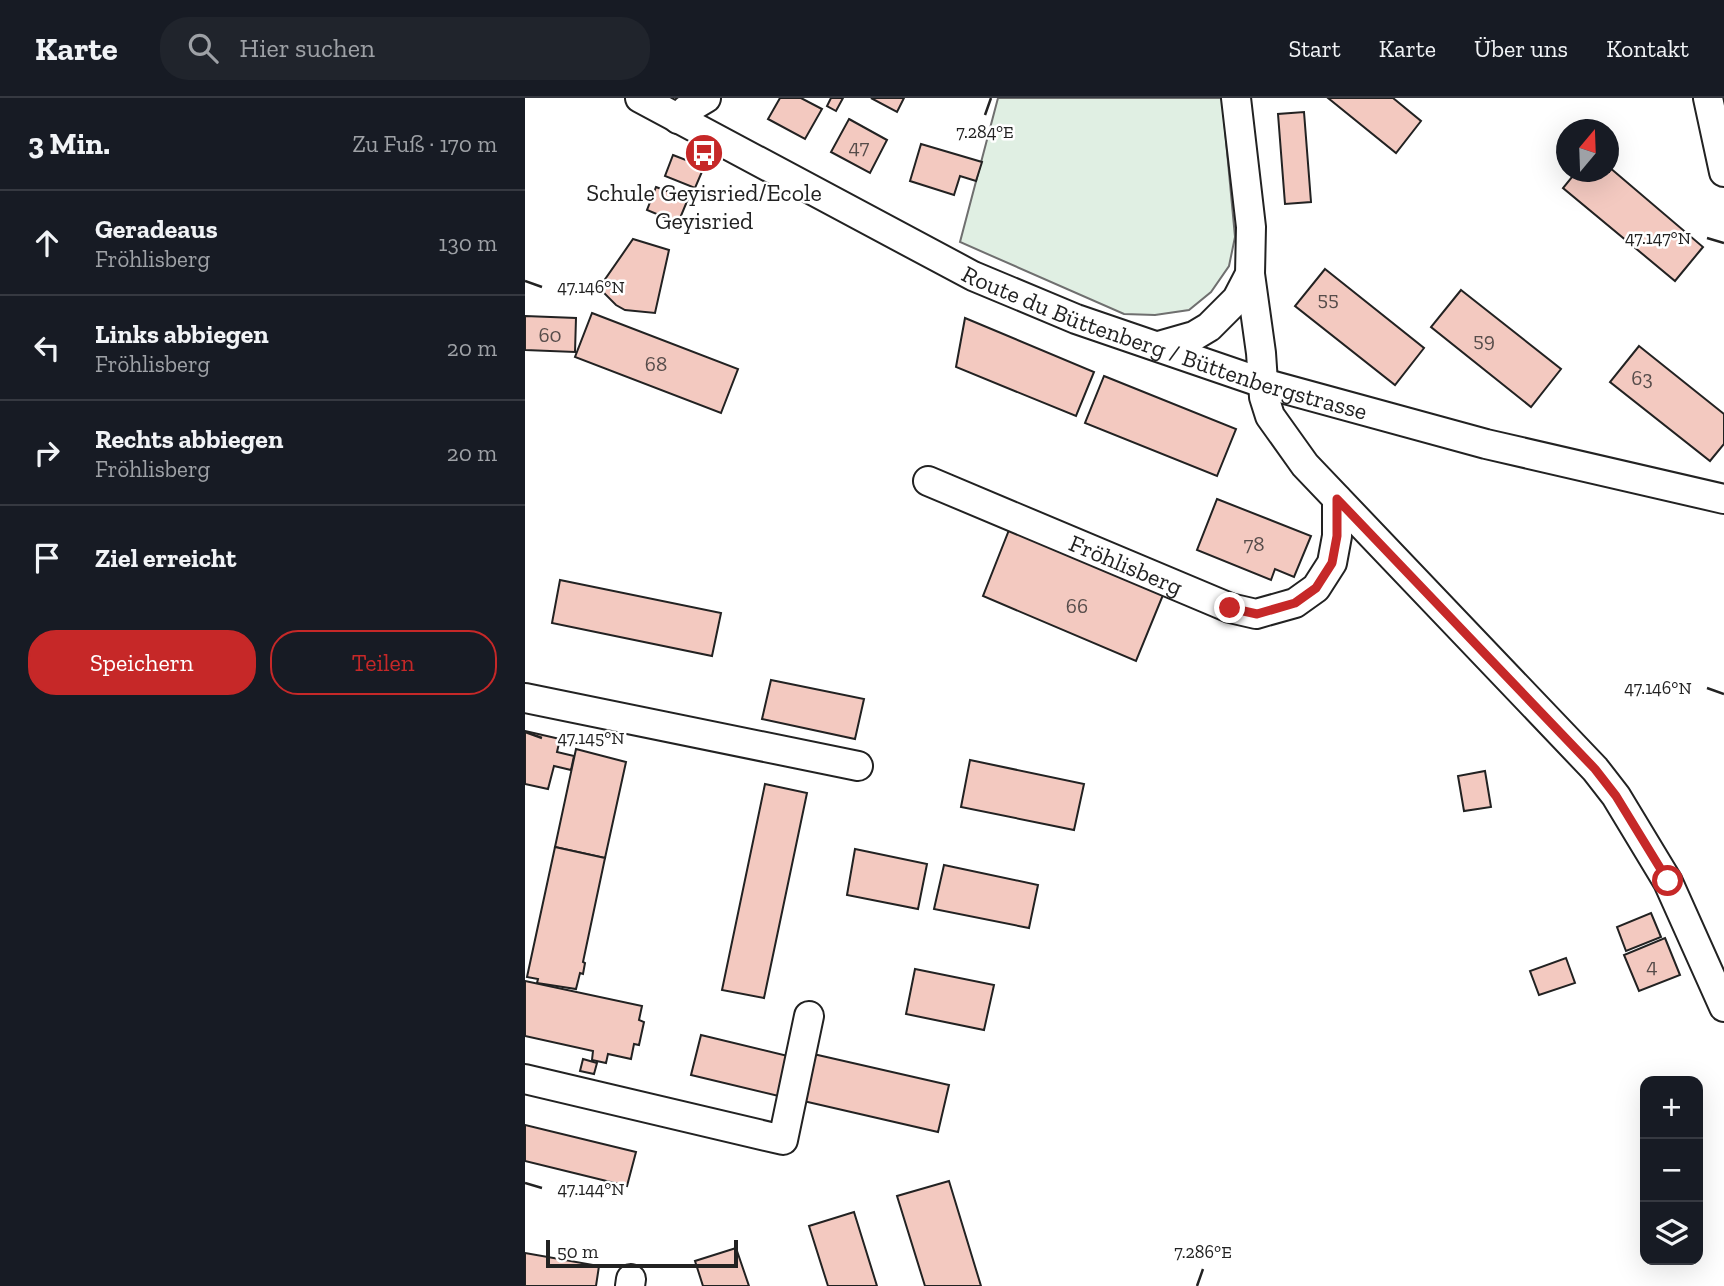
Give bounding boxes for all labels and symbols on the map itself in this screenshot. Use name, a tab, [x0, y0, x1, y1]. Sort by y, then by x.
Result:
north arrow	[1556, 119, 1619, 182]
text: 7.284°E	[956, 121, 1014, 143]
bus stop icon: Schule Geyisried/Ecole Geyisried	[683, 132, 725, 174]
house number: 47	[849, 134, 870, 159]
place label: Schule Geyisried/Ecole Geyisried	[586, 178, 822, 235]
text: 47.147°N	[1625, 227, 1691, 249]
street label: Route du Büttenberg / Büttenbergstrasse	[957, 258, 1371, 425]
text: 47.146°N	[557, 276, 625, 298]
house number: 55	[1317, 286, 1339, 311]
house number: 60	[538, 322, 562, 347]
house number: 59	[1473, 327, 1495, 352]
house number: 68	[645, 351, 667, 376]
house number: 63	[1631, 365, 1653, 390]
street label: Fröhlisberg	[1065, 528, 1187, 601]
house number: 78	[1243, 531, 1265, 556]
route end	[1214, 592, 1245, 623]
house number: 66	[1066, 593, 1088, 618]
text: 47.146°N	[1624, 677, 1692, 699]
text: 47.145°N	[557, 727, 625, 749]
route start	[1652, 865, 1683, 896]
house number: 4	[1646, 953, 1658, 978]
text: 47.144°N	[557, 1178, 625, 1200]
scale bar	[546, 1237, 739, 1269]
text: 7.286°E	[1174, 1241, 1232, 1263]

